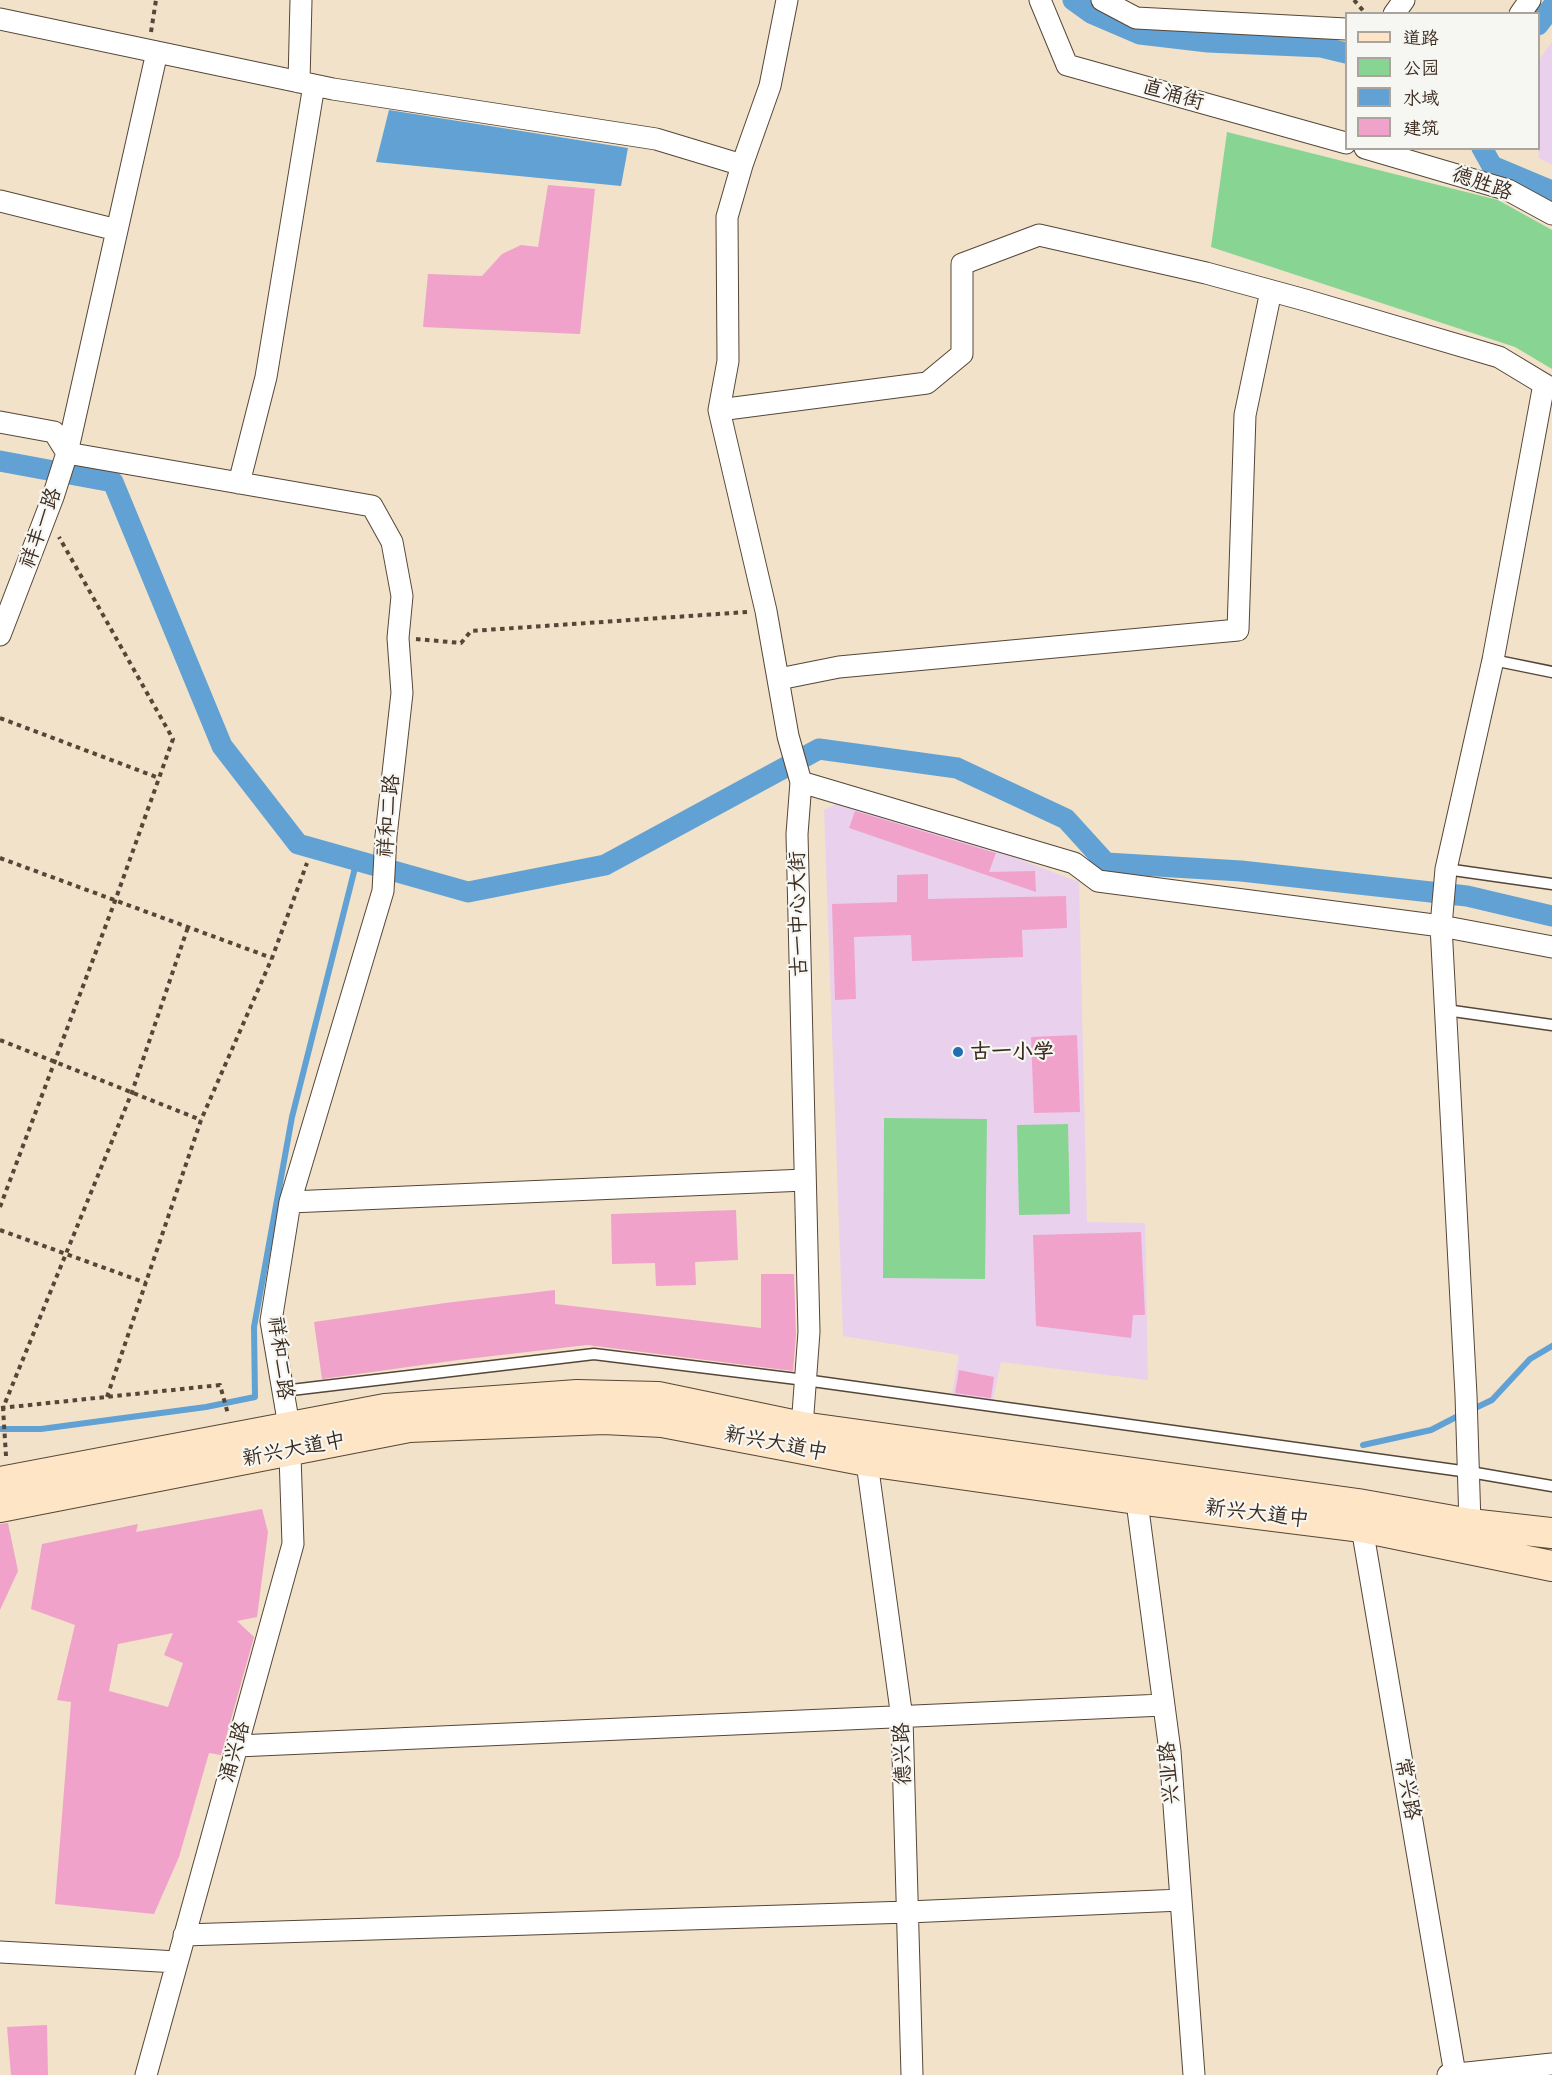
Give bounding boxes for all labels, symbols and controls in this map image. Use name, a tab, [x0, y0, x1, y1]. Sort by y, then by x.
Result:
legend	[1345, 12, 1540, 150]
text: 道路	[1403, 25, 1439, 50]
text: 公园	[1403, 55, 1439, 80]
street label: 直涌街	[1139, 74, 1207, 116]
text: 水域	[1403, 85, 1439, 110]
text: 建筑	[1403, 115, 1439, 140]
street label: 德胜路	[1448, 162, 1516, 206]
street label: 祥丰一路	[15, 484, 67, 572]
street label: 祥和二路	[373, 773, 405, 859]
street label: 古一中心大街	[785, 851, 813, 977]
place label: 古一小学	[970, 1039, 1054, 1065]
marker: 古一小学	[951, 1045, 965, 1059]
street label: 祥和二路	[262, 1315, 298, 1401]
street label: 新兴大道中	[722, 1422, 830, 1466]
street label: 新兴大道中	[240, 1428, 348, 1472]
street label: 新兴大道中	[1203, 1495, 1311, 1533]
street label: 涌兴路	[214, 1718, 256, 1786]
street label: 德兴路	[889, 1722, 917, 1786]
street label: 兴业路	[1155, 1741, 1185, 1805]
street label: 常兴路	[1389, 1756, 1425, 1822]

